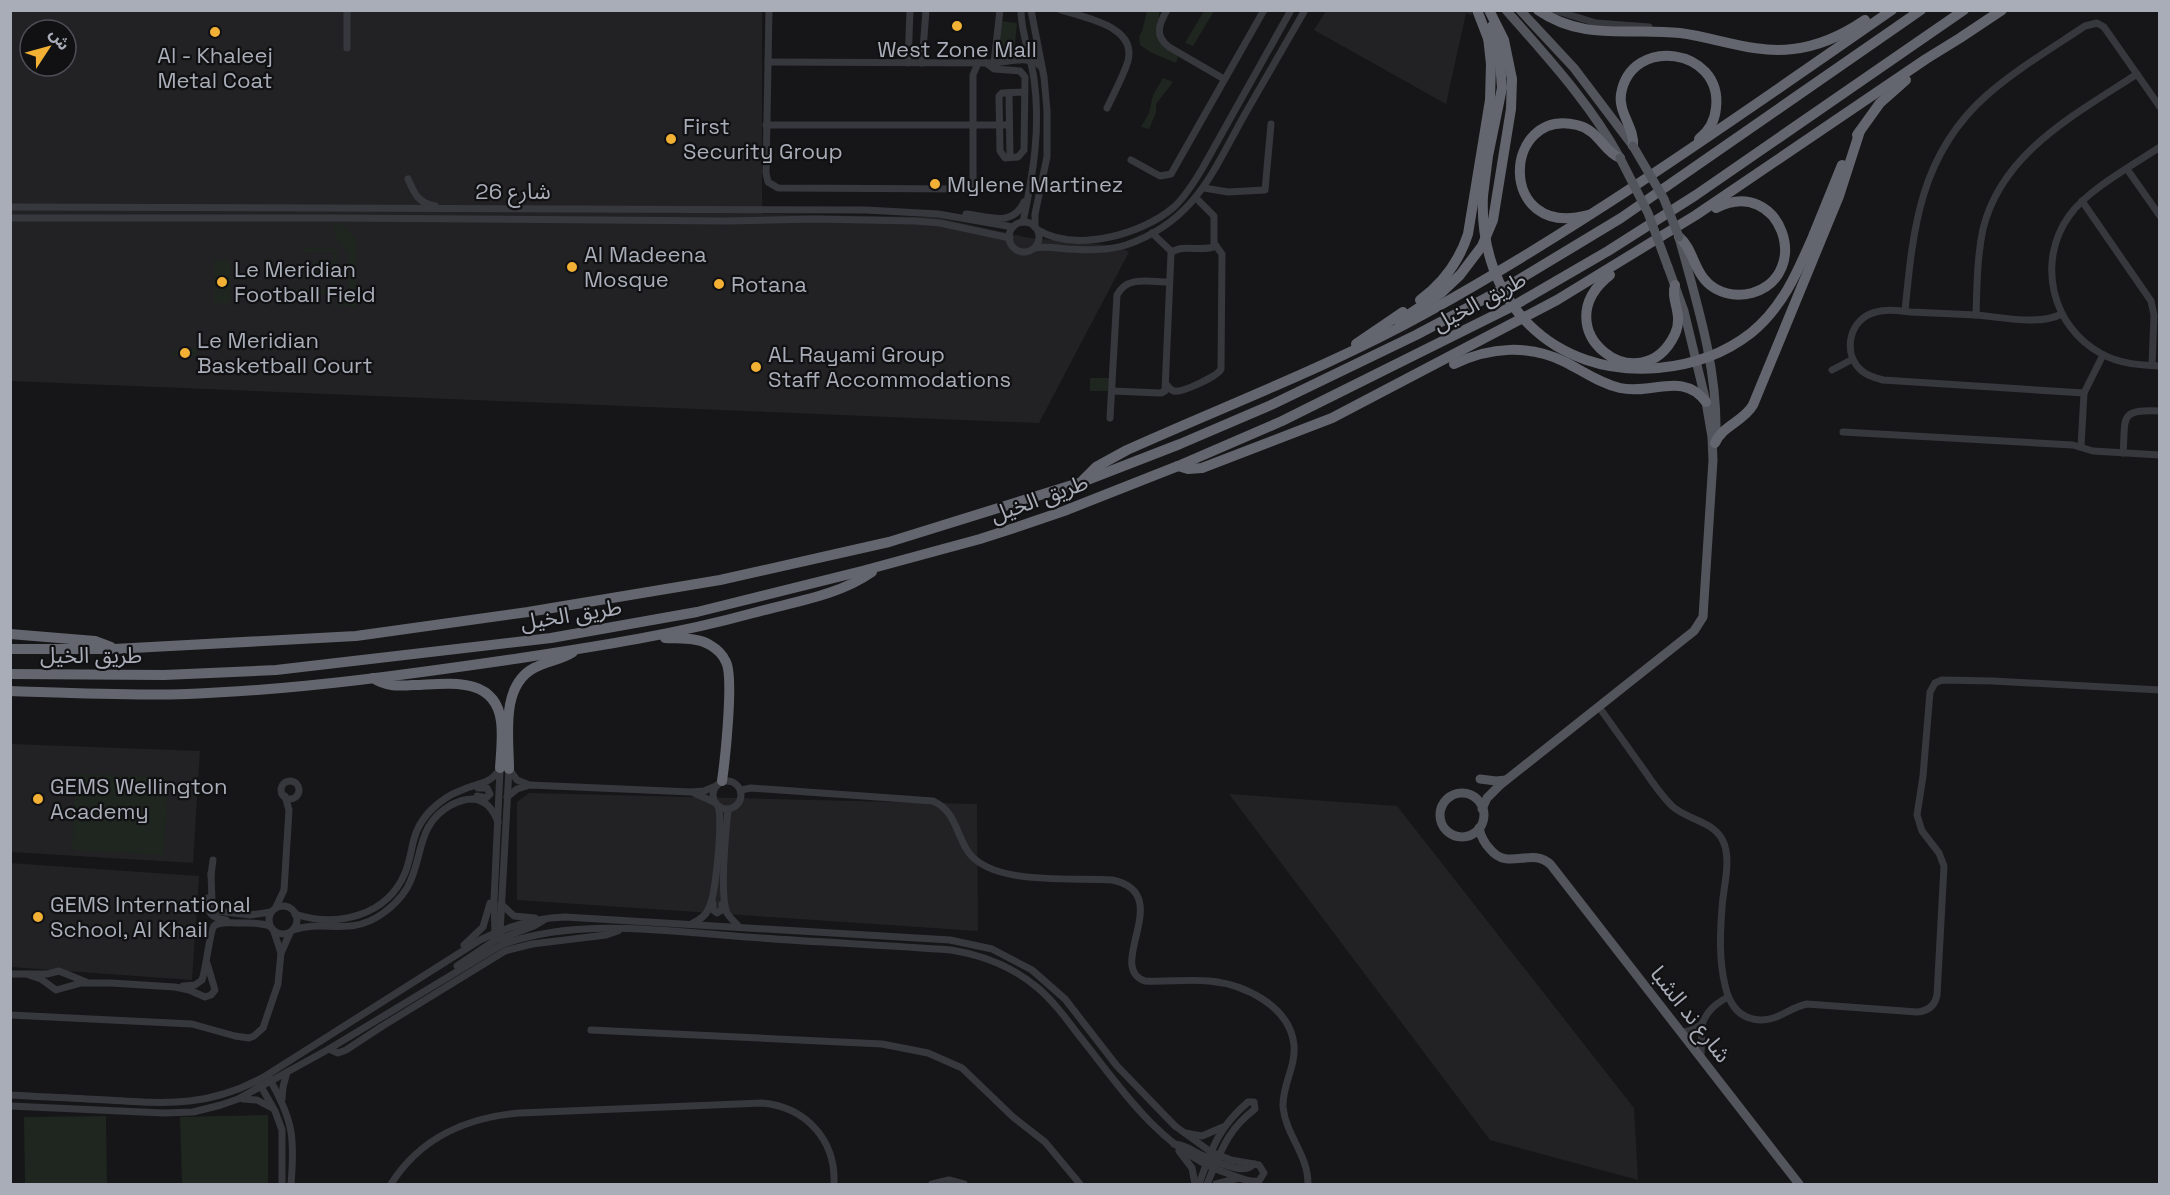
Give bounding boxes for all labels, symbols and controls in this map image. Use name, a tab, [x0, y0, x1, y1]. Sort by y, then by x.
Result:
north arrow	[18, 18, 78, 78]
marker: West Zone Mall	[950, 19, 964, 33]
text: ش	[45, 24, 75, 55]
marker: Al - Khaleej Metal Coat	[208, 25, 222, 39]
place label: West Zone Mall	[877, 35, 1037, 63]
place label: Al - Khaleej Metal Coat	[157, 41, 273, 94]
place label: First Security Group	[683, 112, 843, 165]
marker: First Security Group	[664, 132, 678, 146]
place label: Mylene Martinez	[947, 170, 1123, 198]
street label: شارع 26	[475, 177, 551, 208]
marker: Mylene Martinez	[928, 177, 942, 191]
place label: Al Madeena Mosque	[584, 240, 707, 293]
place label: Le Meridian Football Field	[234, 255, 376, 308]
marker: Al Madeena Mosque	[565, 260, 579, 274]
street label: طريق الخيل	[1427, 265, 1531, 337]
place label: Rotana	[731, 270, 807, 298]
marker: Le Meridian Football Field	[215, 275, 229, 289]
marker: Rotana	[712, 277, 726, 291]
place label: Le Meridian Basketball Court	[197, 326, 373, 379]
place label: AL Rayami Group Staff Accommodations	[768, 340, 1011, 393]
marker: Le Meridian Basketball Court	[178, 346, 192, 360]
marker: AL Rayami Group Staff Accommodations	[749, 360, 763, 374]
street label: طريق الخيل	[986, 467, 1092, 529]
street label: طريق الخيل	[518, 592, 624, 636]
street label: طريق الخيل	[40, 641, 142, 669]
place label: GEMS Wellington Academy	[50, 772, 227, 825]
marker: GEMS Wellington Academy	[31, 792, 45, 806]
place label: GEMS International School, Al Khail	[50, 890, 251, 943]
marker: GEMS International School, Al Khail	[31, 910, 45, 924]
street label: شارع ند الشبا	[1642, 960, 1738, 1070]

